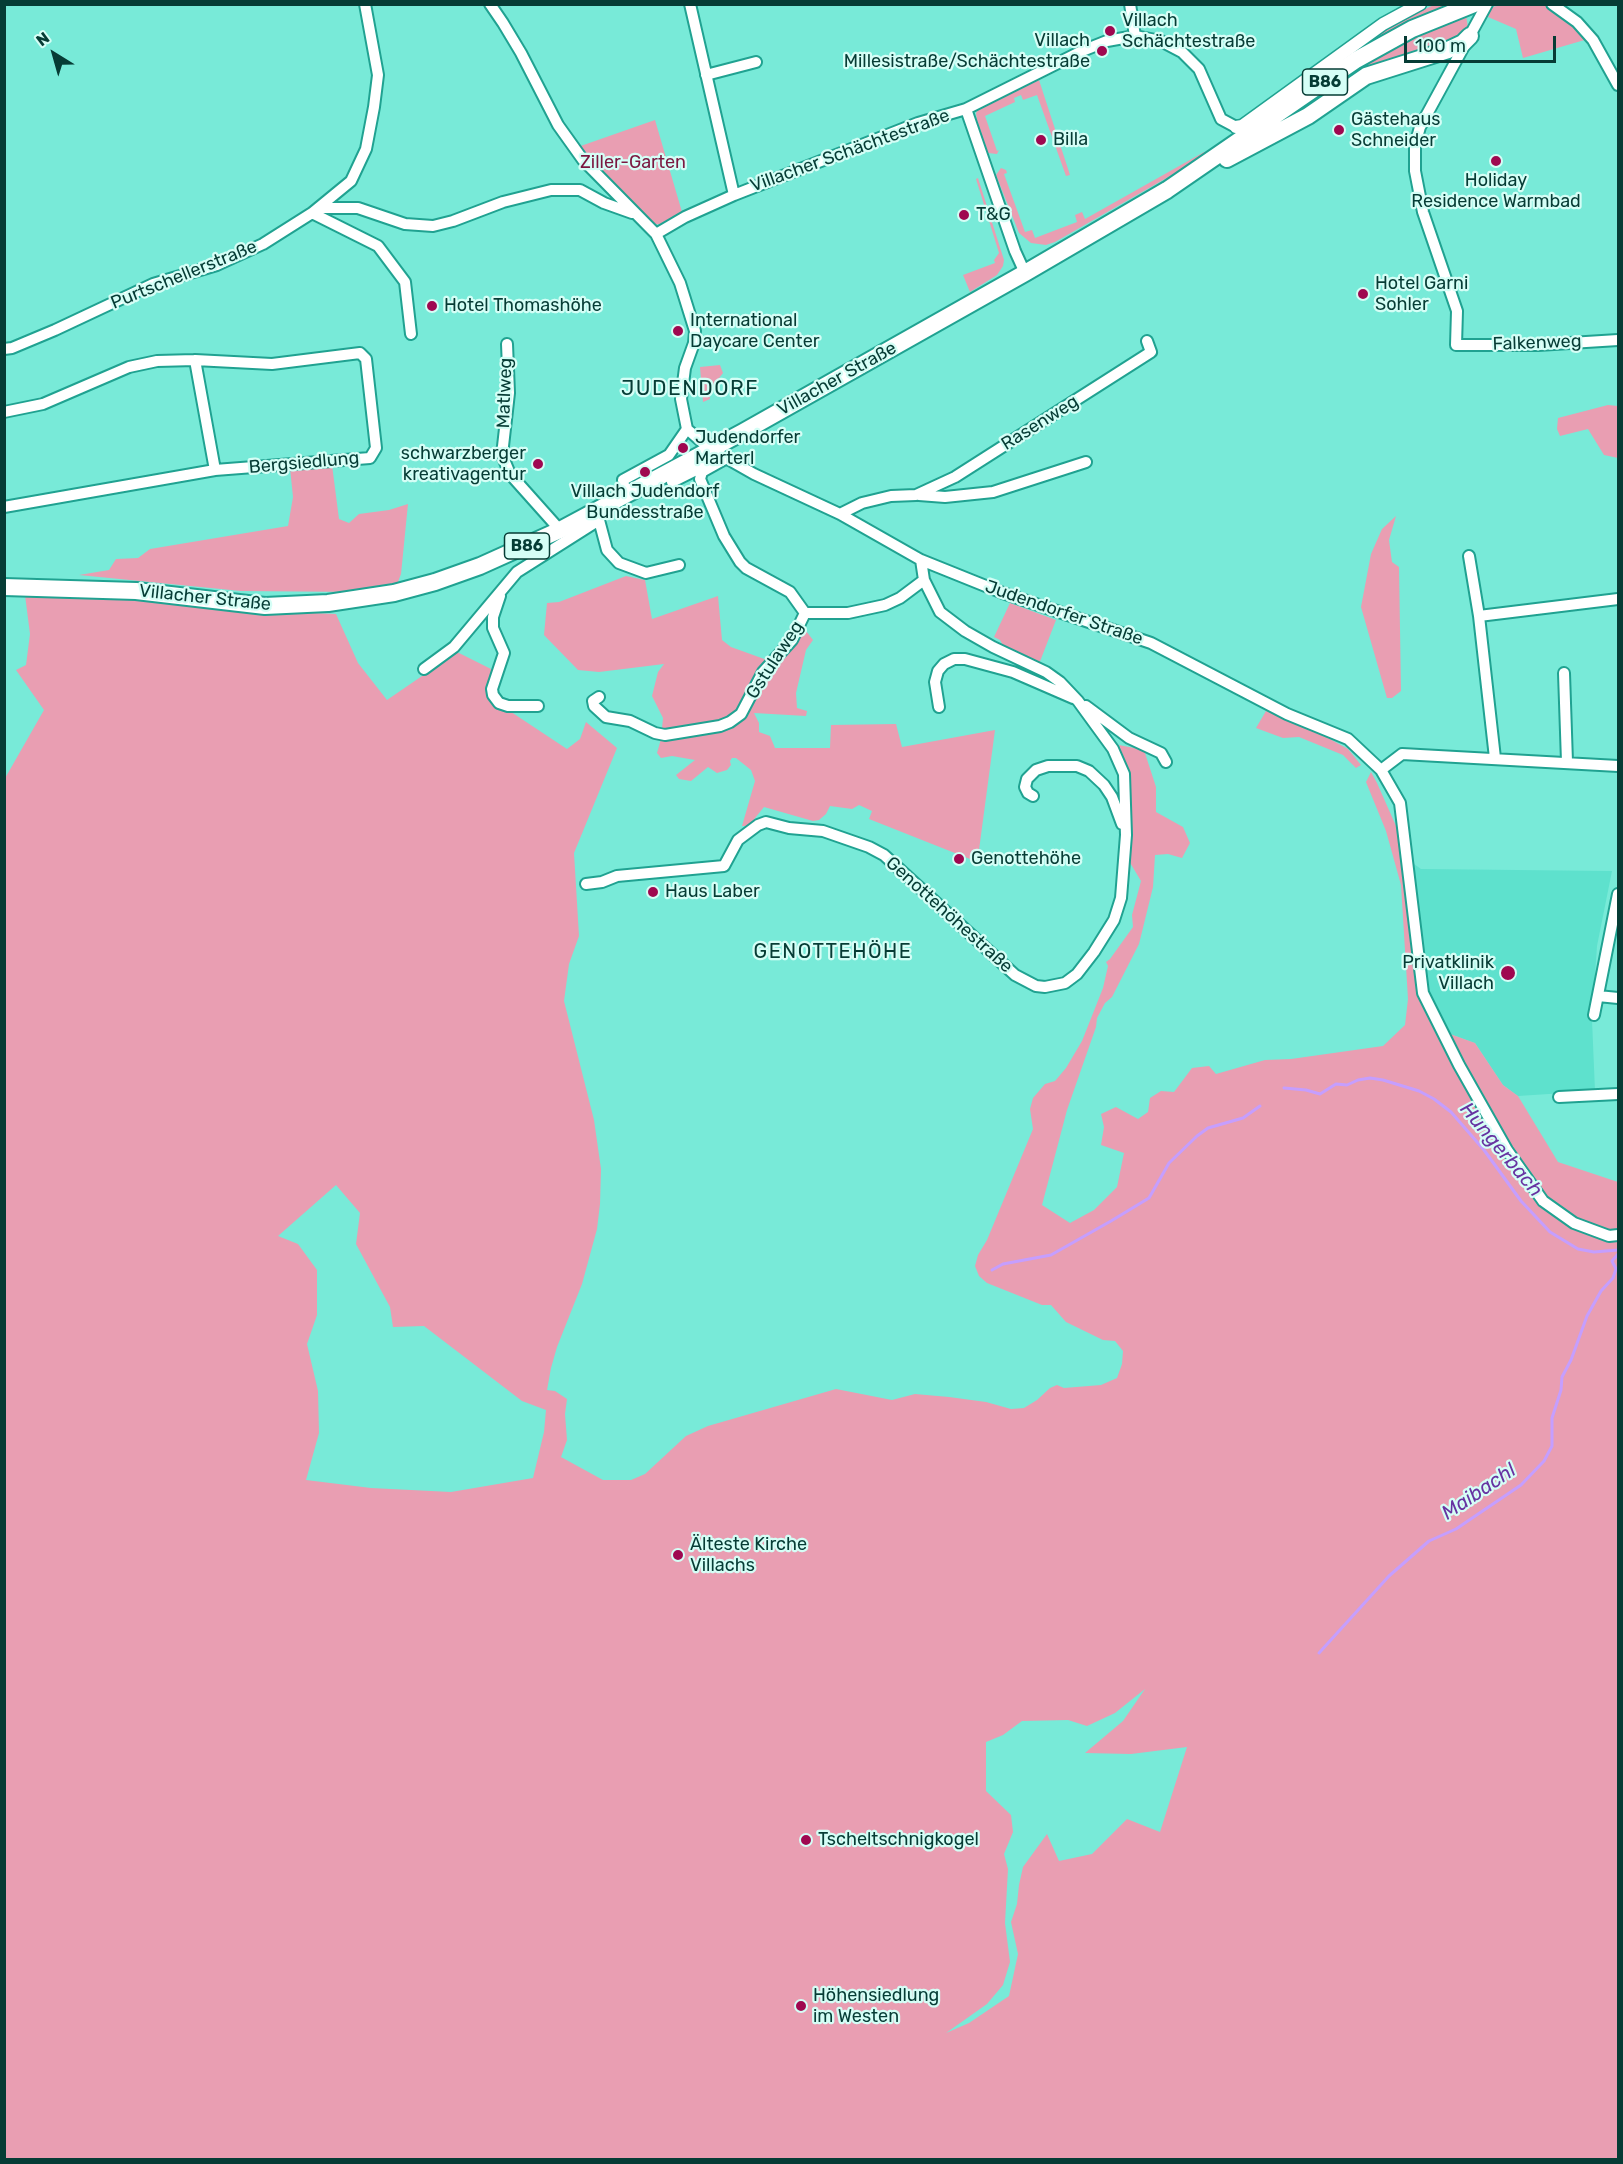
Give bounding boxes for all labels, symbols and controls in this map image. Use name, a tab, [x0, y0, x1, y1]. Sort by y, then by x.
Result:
place label: Villach Schächtestraße	[1122, 10, 1255, 52]
north arrow	[24, 24, 84, 84]
marker: Villach Schächtestraße	[1103, 24, 1117, 38]
scale bar	[1407, 24, 1558, 62]
text: N	[33, 28, 53, 50]
place label: Villach Millesistraße/Schächtestraße	[844, 30, 1090, 72]
text: 100 m	[1415, 35, 1466, 57]
marker: Villach Millesistraße/Schächtestraße	[1095, 44, 1109, 58]
road number: B86	[1302, 69, 1348, 95]
street label: Villacher Schächtestraße	[747, 105, 953, 197]
place label: Gästehaus Schneider	[1351, 109, 1440, 152]
marker: Gästehaus Schneider	[1332, 123, 1346, 137]
place label: Billa	[1053, 129, 1088, 151]
marker: Billa	[1034, 133, 1048, 147]
park label: Ziller-Garten	[580, 152, 686, 174]
marker: Holiday Residence Warmbad	[1489, 154, 1503, 168]
place label: Holiday Residence Warmbad	[1411, 170, 1581, 213]
place label: T&G	[976, 204, 1011, 226]
marker: T&G	[957, 208, 971, 222]
street label: Purtschellerstraße	[108, 236, 260, 314]
place label: Hotel Garni Sohler	[1375, 273, 1468, 316]
marker: Hotel Garni Sohler	[1356, 287, 1370, 301]
place label: Hotel Thomashöhe	[444, 295, 602, 317]
marker: Hotel Thomashöhe	[425, 299, 439, 313]
place label: International Daycare Center	[690, 310, 820, 352]
marker: International Daycare Center	[671, 324, 685, 338]
street label: Falkenweg	[1492, 331, 1582, 355]
street label: Villacher Straße	[774, 337, 900, 421]
street label: Matlweg	[493, 357, 517, 429]
district label: JUDENDORF	[621, 376, 759, 402]
street label: Rasenweg	[997, 391, 1083, 455]
place label: Judendorfer Marterl	[695, 427, 800, 470]
marker: Judendorfer Marterl	[676, 441, 690, 455]
place label: schwarzberger kreativagentur	[401, 443, 526, 486]
street label: Bergsiedlung	[248, 447, 360, 479]
marker: schwarzberger kreativagentur	[531, 457, 545, 471]
marker: Villach Judendorf Bundesstraße	[638, 465, 652, 479]
place label: Villach Judendorf Bundesstraße	[571, 481, 719, 524]
road number: B86	[504, 533, 550, 559]
street label: Judendorfer Straße	[982, 576, 1146, 650]
street label: Villacher Straße	[138, 580, 272, 616]
street label: Gstulaweg	[742, 617, 808, 703]
place label: Genottehöhe	[971, 848, 1081, 870]
street label: Genottehöhestraße	[881, 852, 1017, 978]
marker: Genottehöhe	[952, 852, 966, 866]
place label: Haus Laber	[665, 881, 760, 903]
marker: Haus Laber	[646, 885, 660, 899]
district label: GENOTTEHÖHE	[754, 940, 912, 964]
place label: Privatklinik Villach	[1402, 952, 1494, 994]
marker: Privatklinik Villach	[1499, 964, 1517, 982]
water label: Hungerbach	[1455, 1098, 1547, 1202]
water label: Maibachl	[1437, 1458, 1521, 1526]
place label: Älteste Kirche Villachs	[690, 1534, 807, 1576]
marker: Älteste Kirche Villachs	[671, 1548, 685, 1562]
place label: Tscheltschnigkogel	[818, 1829, 979, 1851]
marker: Tscheltschnigkogel	[799, 1833, 813, 1847]
place label: Höhensiedlung im Westen	[813, 1985, 939, 2028]
marker: Höhensiedlung im Westen	[794, 1999, 808, 2013]

